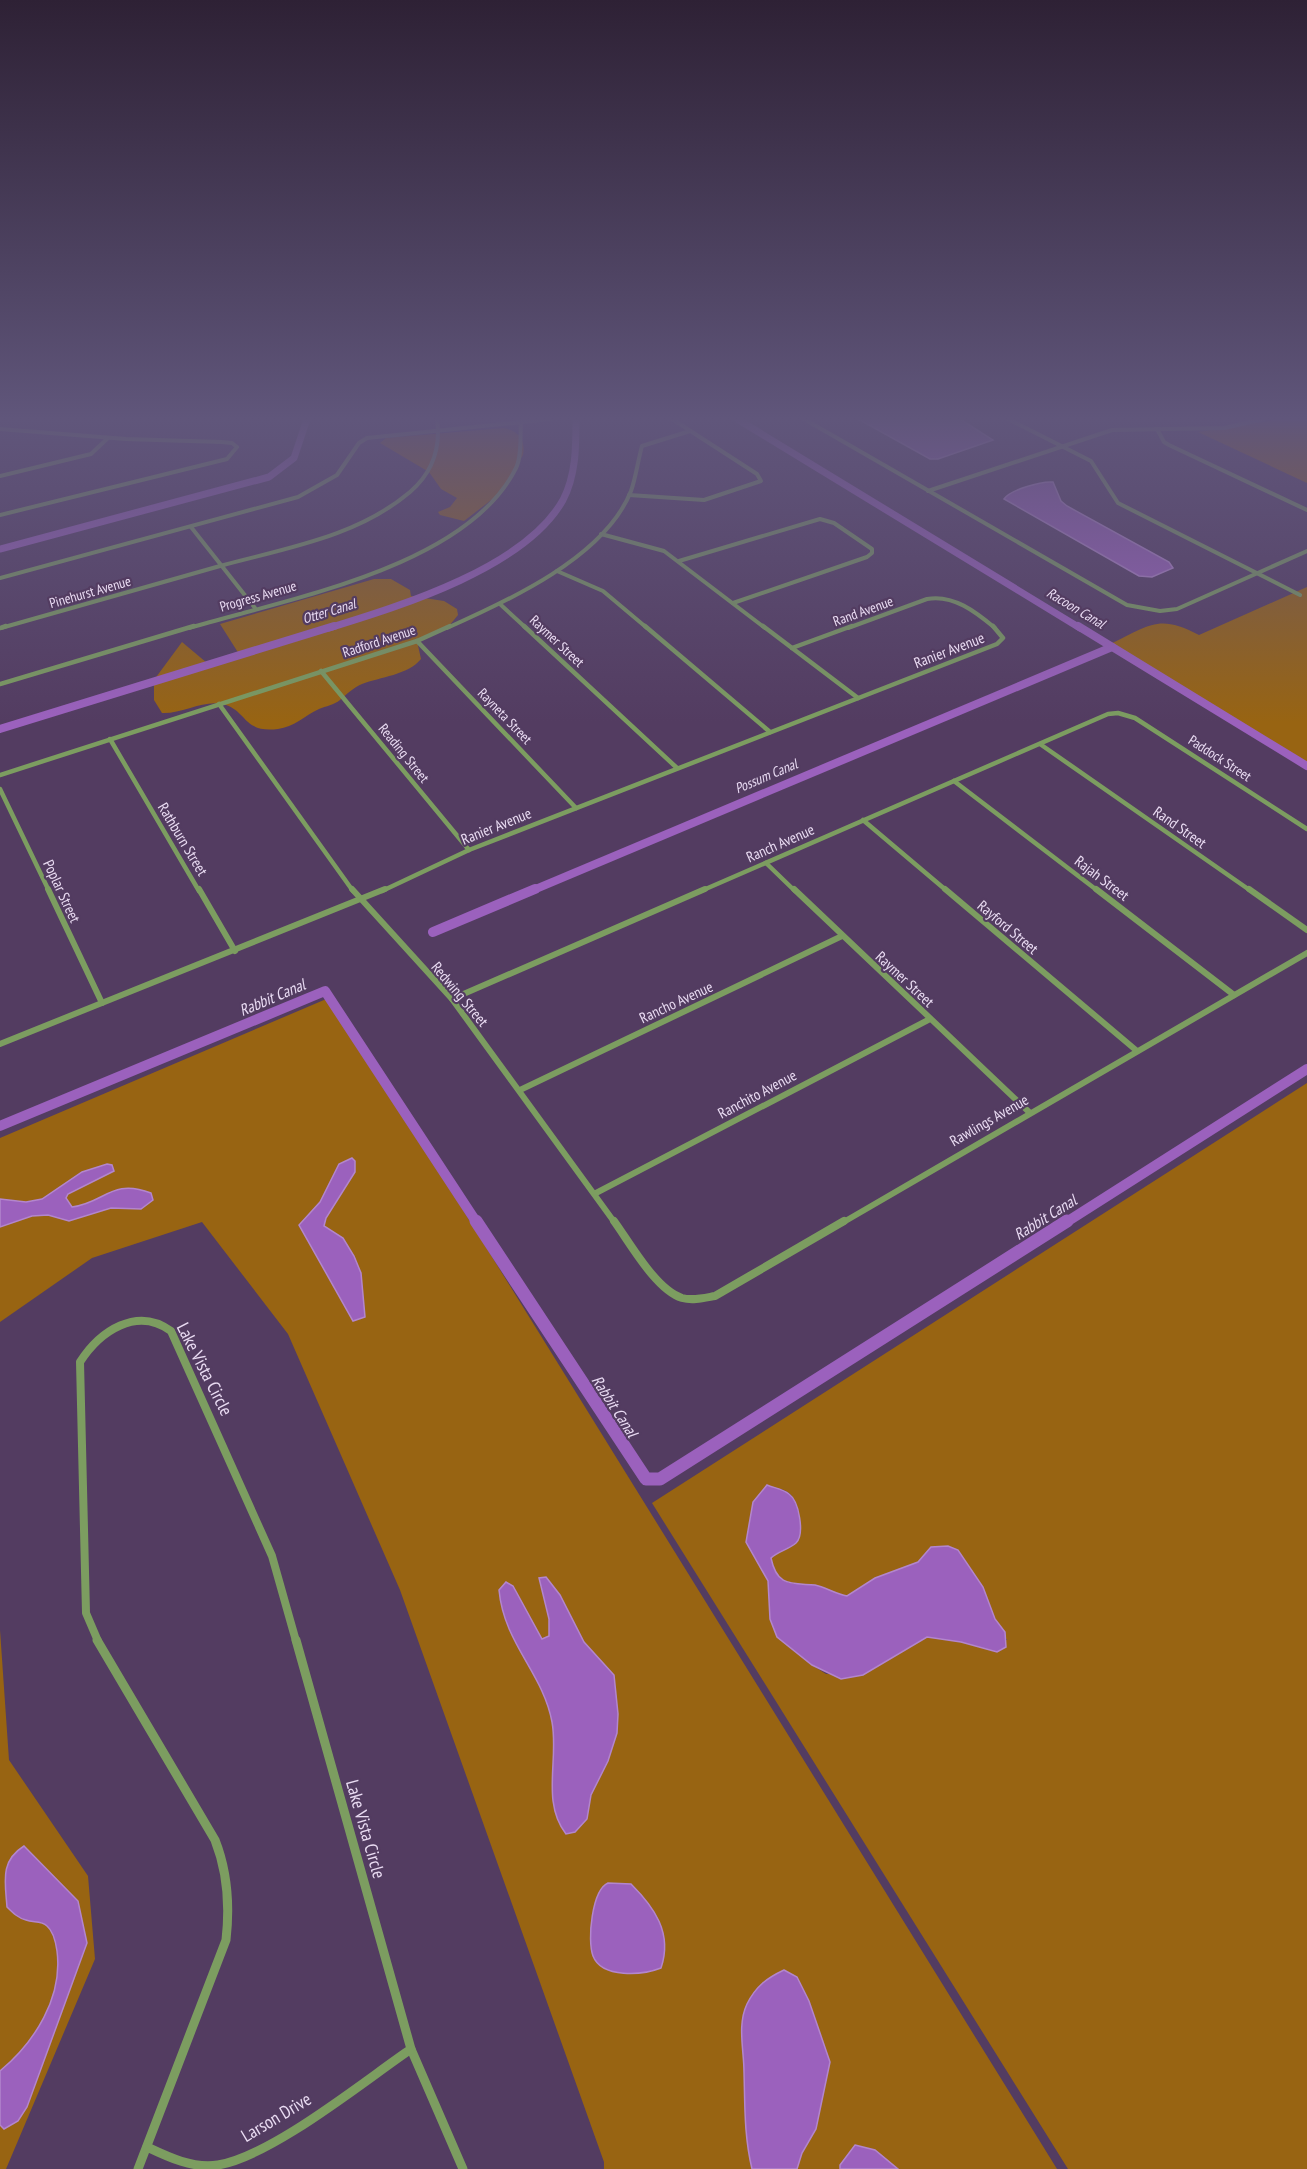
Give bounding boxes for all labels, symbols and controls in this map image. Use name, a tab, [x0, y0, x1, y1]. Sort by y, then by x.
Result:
street label: Pinehurst Avenue	[47, 572, 133, 612]
street label: Progress Avenue	[218, 576, 299, 616]
water label: Racoon Canal	[1043, 584, 1110, 633]
street label: Rand Avenue	[831, 592, 896, 630]
water label: Otter Canal	[300, 594, 359, 628]
street label: Raymer Street	[526, 611, 588, 671]
street label: Radford Avenue	[340, 621, 418, 661]
street label: Ranier Avenue	[911, 628, 987, 672]
street label: Rayneta Street	[474, 684, 536, 748]
street label: Reading Street	[375, 720, 433, 786]
street label: Paddock Street	[1185, 731, 1255, 785]
water label: Possum Canal	[732, 754, 802, 797]
street label: Rathburn Street	[154, 799, 212, 879]
street label: Rand Street	[1150, 802, 1210, 852]
street label: Ranier Avenue	[458, 803, 534, 849]
street label: Ranch Avenue	[743, 820, 817, 866]
street label: Rajah Street	[1071, 851, 1133, 905]
street label: Poplar Street	[39, 857, 85, 925]
street label: Rayford Street	[974, 896, 1042, 958]
street label: Raymer Street	[872, 947, 938, 1011]
street label: Redwing Street	[427, 958, 493, 1030]
water label: Rabbit Canal	[236, 974, 309, 1020]
street label: Rancho Avenue	[636, 977, 716, 1027]
street label: Ranchito Avenue	[714, 1065, 800, 1123]
street label: Rawlings Avenue	[946, 1090, 1032, 1150]
water label: Rabbit Canal	[1010, 1189, 1081, 1244]
street label: Lake Vista Circle	[172, 1319, 238, 1419]
water label: Rabbit Canal	[588, 1371, 643, 1442]
street label: Lake Vista Circle	[341, 1777, 391, 1881]
street label: Larson Drive	[237, 2087, 315, 2147]

